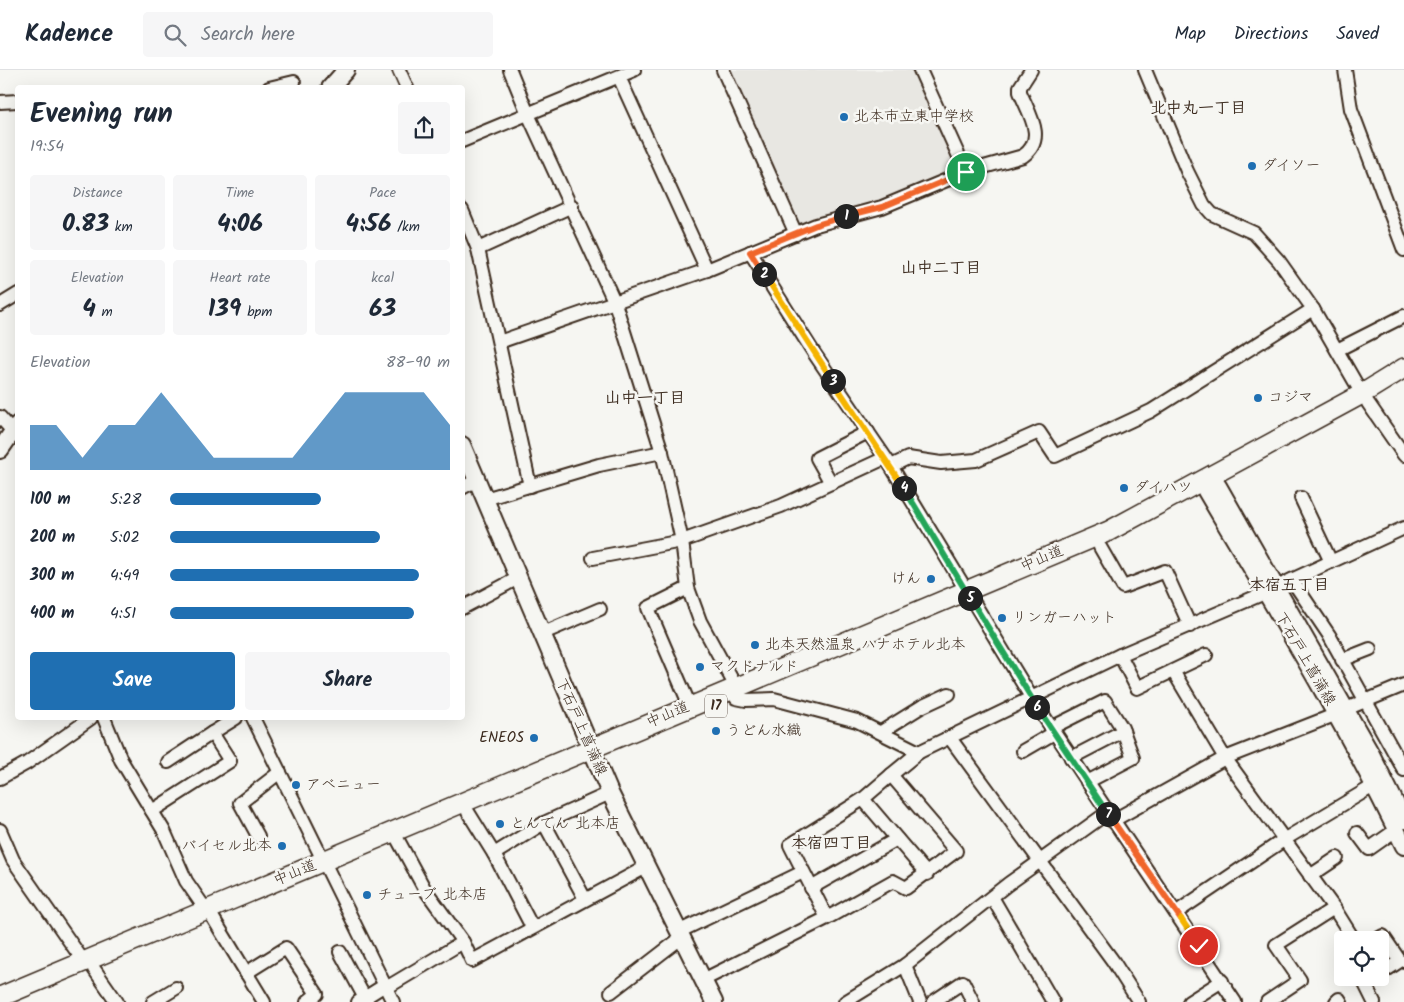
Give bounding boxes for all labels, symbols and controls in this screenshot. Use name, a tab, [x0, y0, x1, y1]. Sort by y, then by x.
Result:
search box	[143, 12, 493, 57]
text: Kadence	[25, 15, 113, 54]
text: Search here	[201, 20, 295, 50]
text: Map	[1174, 20, 1206, 49]
text: Directions	[1234, 20, 1308, 49]
text: Saved	[1336, 20, 1379, 49]
icon: search	[161, 21, 189, 49]
text: Evening run	[30, 92, 173, 137]
district label: 北中丸一丁目	[1150, 96, 1246, 121]
button: share	[398, 102, 450, 154]
place label: 北本市立東中学校	[854, 105, 974, 129]
marker: 北本市立東中学校	[838, 111, 850, 123]
text: 19:54	[30, 134, 64, 159]
pin	[945, 151, 987, 193]
place label: ダイソー	[1262, 154, 1321, 178]
icon: arrive	[952, 158, 980, 186]
marker: ダイソー	[1246, 160, 1258, 172]
text: Distance	[72, 182, 122, 204]
text: Time	[226, 182, 254, 204]
text: Pace	[369, 182, 396, 204]
text: 0.83	[62, 204, 109, 244]
text: 4:06	[217, 204, 263, 244]
text: 4:56	[346, 204, 392, 244]
pin: 1	[834, 204, 858, 228]
text: 1	[844, 205, 849, 227]
text: km	[109, 216, 133, 238]
text: /km	[392, 216, 420, 238]
district label: 山中二丁目	[901, 256, 981, 281]
pin: 2	[752, 262, 776, 286]
text: 2	[760, 263, 769, 285]
text: Elevation	[71, 267, 124, 289]
text: Heart rate	[210, 267, 270, 289]
text: kcal	[371, 267, 394, 289]
text: 4	[82, 289, 96, 329]
text: 139	[208, 289, 242, 329]
text: 63	[369, 289, 396, 329]
text: m	[96, 301, 113, 323]
text: bpm	[242, 301, 272, 323]
text: Elevation	[30, 350, 91, 375]
text: 88–90 m	[386, 350, 450, 375]
pin: 3	[820, 368, 846, 394]
text: 3	[830, 370, 837, 392]
district label: 山中一丁目	[605, 386, 685, 411]
place label: コジマ	[1268, 386, 1313, 410]
marker: コジマ	[1252, 392, 1264, 404]
pin: 4	[892, 476, 916, 500]
place label: ダイハツ	[1134, 476, 1193, 500]
text: 4	[901, 477, 908, 499]
marker: ダイハツ	[1118, 482, 1130, 494]
text: 100 m	[30, 487, 71, 512]
text: 5:28	[110, 487, 141, 512]
text: 200 m	[30, 525, 75, 550]
text: 5:02	[110, 525, 140, 550]
street label: 中山道	[1017, 539, 1067, 579]
text: 300 m	[30, 563, 74, 588]
text: 4:49	[110, 563, 139, 588]
place label: けん	[891, 567, 921, 591]
marker: けん	[925, 573, 937, 585]
district label: 本宿五丁目	[1249, 573, 1329, 598]
pin: 5	[958, 586, 982, 610]
text: 5	[967, 587, 974, 609]
text: 400 m	[30, 601, 74, 626]
text: 4:51	[110, 601, 136, 626]
place label: リンガーハット	[1012, 606, 1117, 630]
street label: 下石戸上菖蒲線	[1268, 608, 1342, 710]
marker: リンガーハット	[996, 612, 1008, 624]
place label: 北本天然温泉 ハナホテル北本	[765, 633, 965, 657]
marker: 北本天然温泉 ハナホテル北本	[749, 639, 761, 651]
button: Save	[30, 652, 235, 710]
button: Share	[245, 652, 450, 710]
place label: マクドナルド	[710, 655, 799, 679]
marker: マクドナルド	[694, 661, 706, 673]
street label: 下石戸上菖蒲線	[549, 674, 613, 780]
road number: 17	[705, 694, 727, 718]
pin: 6	[1024, 694, 1050, 720]
street label: 中山道	[643, 695, 693, 735]
text: 6	[1034, 696, 1041, 718]
place label: うどん水織	[726, 719, 801, 743]
marker: うどん水織	[710, 725, 722, 737]
place label: ENEOS	[479, 726, 524, 750]
marker: ENEOS	[528, 732, 540, 744]
place label: アベニュー	[306, 773, 381, 797]
marker: アベニュー	[290, 779, 302, 791]
pin: 7	[1096, 802, 1120, 826]
text: 7	[1105, 803, 1112, 825]
place label: とんでん 北本店	[510, 812, 620, 836]
marker: とんでん 北本店	[494, 818, 506, 830]
district label: 本宿四丁目	[791, 831, 871, 856]
place label: バイセル北本	[181, 834, 272, 858]
marker: バイセル北本	[276, 840, 288, 852]
street label: 中山道	[270, 853, 320, 893]
place label: チューブ 北本店	[377, 883, 487, 907]
marker: チューブ 北本店	[361, 889, 373, 901]
pin	[1178, 925, 1220, 967]
map controls	[1334, 931, 1389, 986]
button: locate	[1334, 931, 1389, 986]
icon: check	[1185, 932, 1213, 960]

